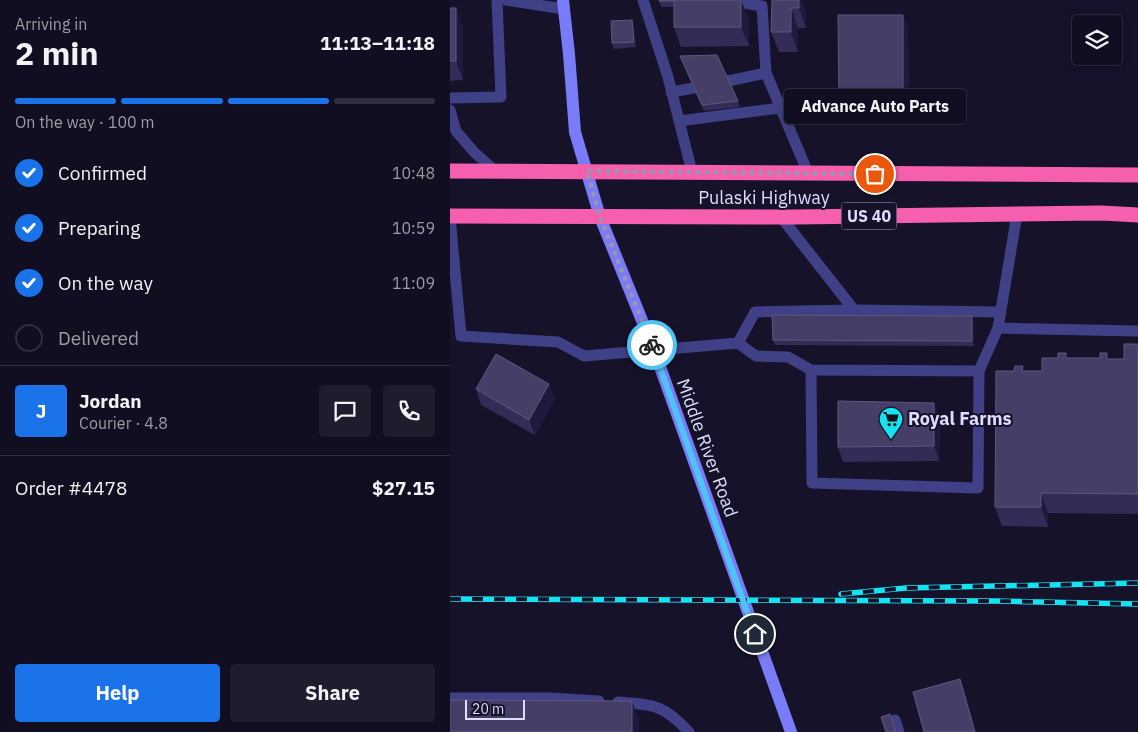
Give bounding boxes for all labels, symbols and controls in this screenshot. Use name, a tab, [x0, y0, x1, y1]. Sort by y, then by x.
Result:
text: Arriving in	[15, 14, 87, 34]
map controls	[1072, 15, 1122, 65]
button: layers	[1072, 15, 1122, 65]
text: 11:13–11:18	[320, 31, 435, 55]
text: 2 min	[15, 32, 99, 74]
callout: Advance Auto Parts	[784, 89, 966, 124]
text: Advance Auto Parts	[801, 96, 949, 116]
text: On the way · 100 m	[15, 112, 154, 132]
pin	[854, 153, 896, 195]
icon: check	[15, 159, 43, 187]
icon: bag	[861, 160, 889, 188]
text: Confirmed	[58, 161, 147, 185]
text: 10:48	[392, 163, 435, 183]
street label: Pulaski Highway	[698, 186, 830, 209]
road number: US 40	[842, 202, 896, 230]
icon: check	[15, 214, 43, 242]
text: Preparing	[58, 216, 140, 240]
text: 10:59	[392, 218, 435, 238]
icon: check	[15, 269, 43, 297]
text: On the way	[58, 271, 153, 295]
text: 11:09	[392, 273, 435, 293]
courier	[627, 320, 677, 370]
text: Delivered	[58, 326, 139, 350]
icon: bike	[638, 331, 666, 359]
street label: Middle River Road	[672, 375, 743, 520]
button: chat	[319, 385, 371, 437]
button: phone	[383, 385, 435, 437]
text: Jordan	[79, 389, 142, 413]
text: J	[36, 399, 46, 423]
supermarket icon: Royal Farms	[878, 406, 904, 440]
place label: Royal Farms	[908, 407, 1012, 430]
text: Courier · 4.8	[79, 413, 168, 433]
text: Order #4478	[15, 476, 127, 500]
text: $27.15	[372, 476, 435, 500]
pin	[734, 613, 776, 655]
icon: home	[741, 620, 769, 648]
button: Help	[15, 664, 220, 722]
button: Share	[230, 664, 435, 722]
scale bar	[465, 697, 525, 720]
text: 20 m	[472, 700, 504, 718]

